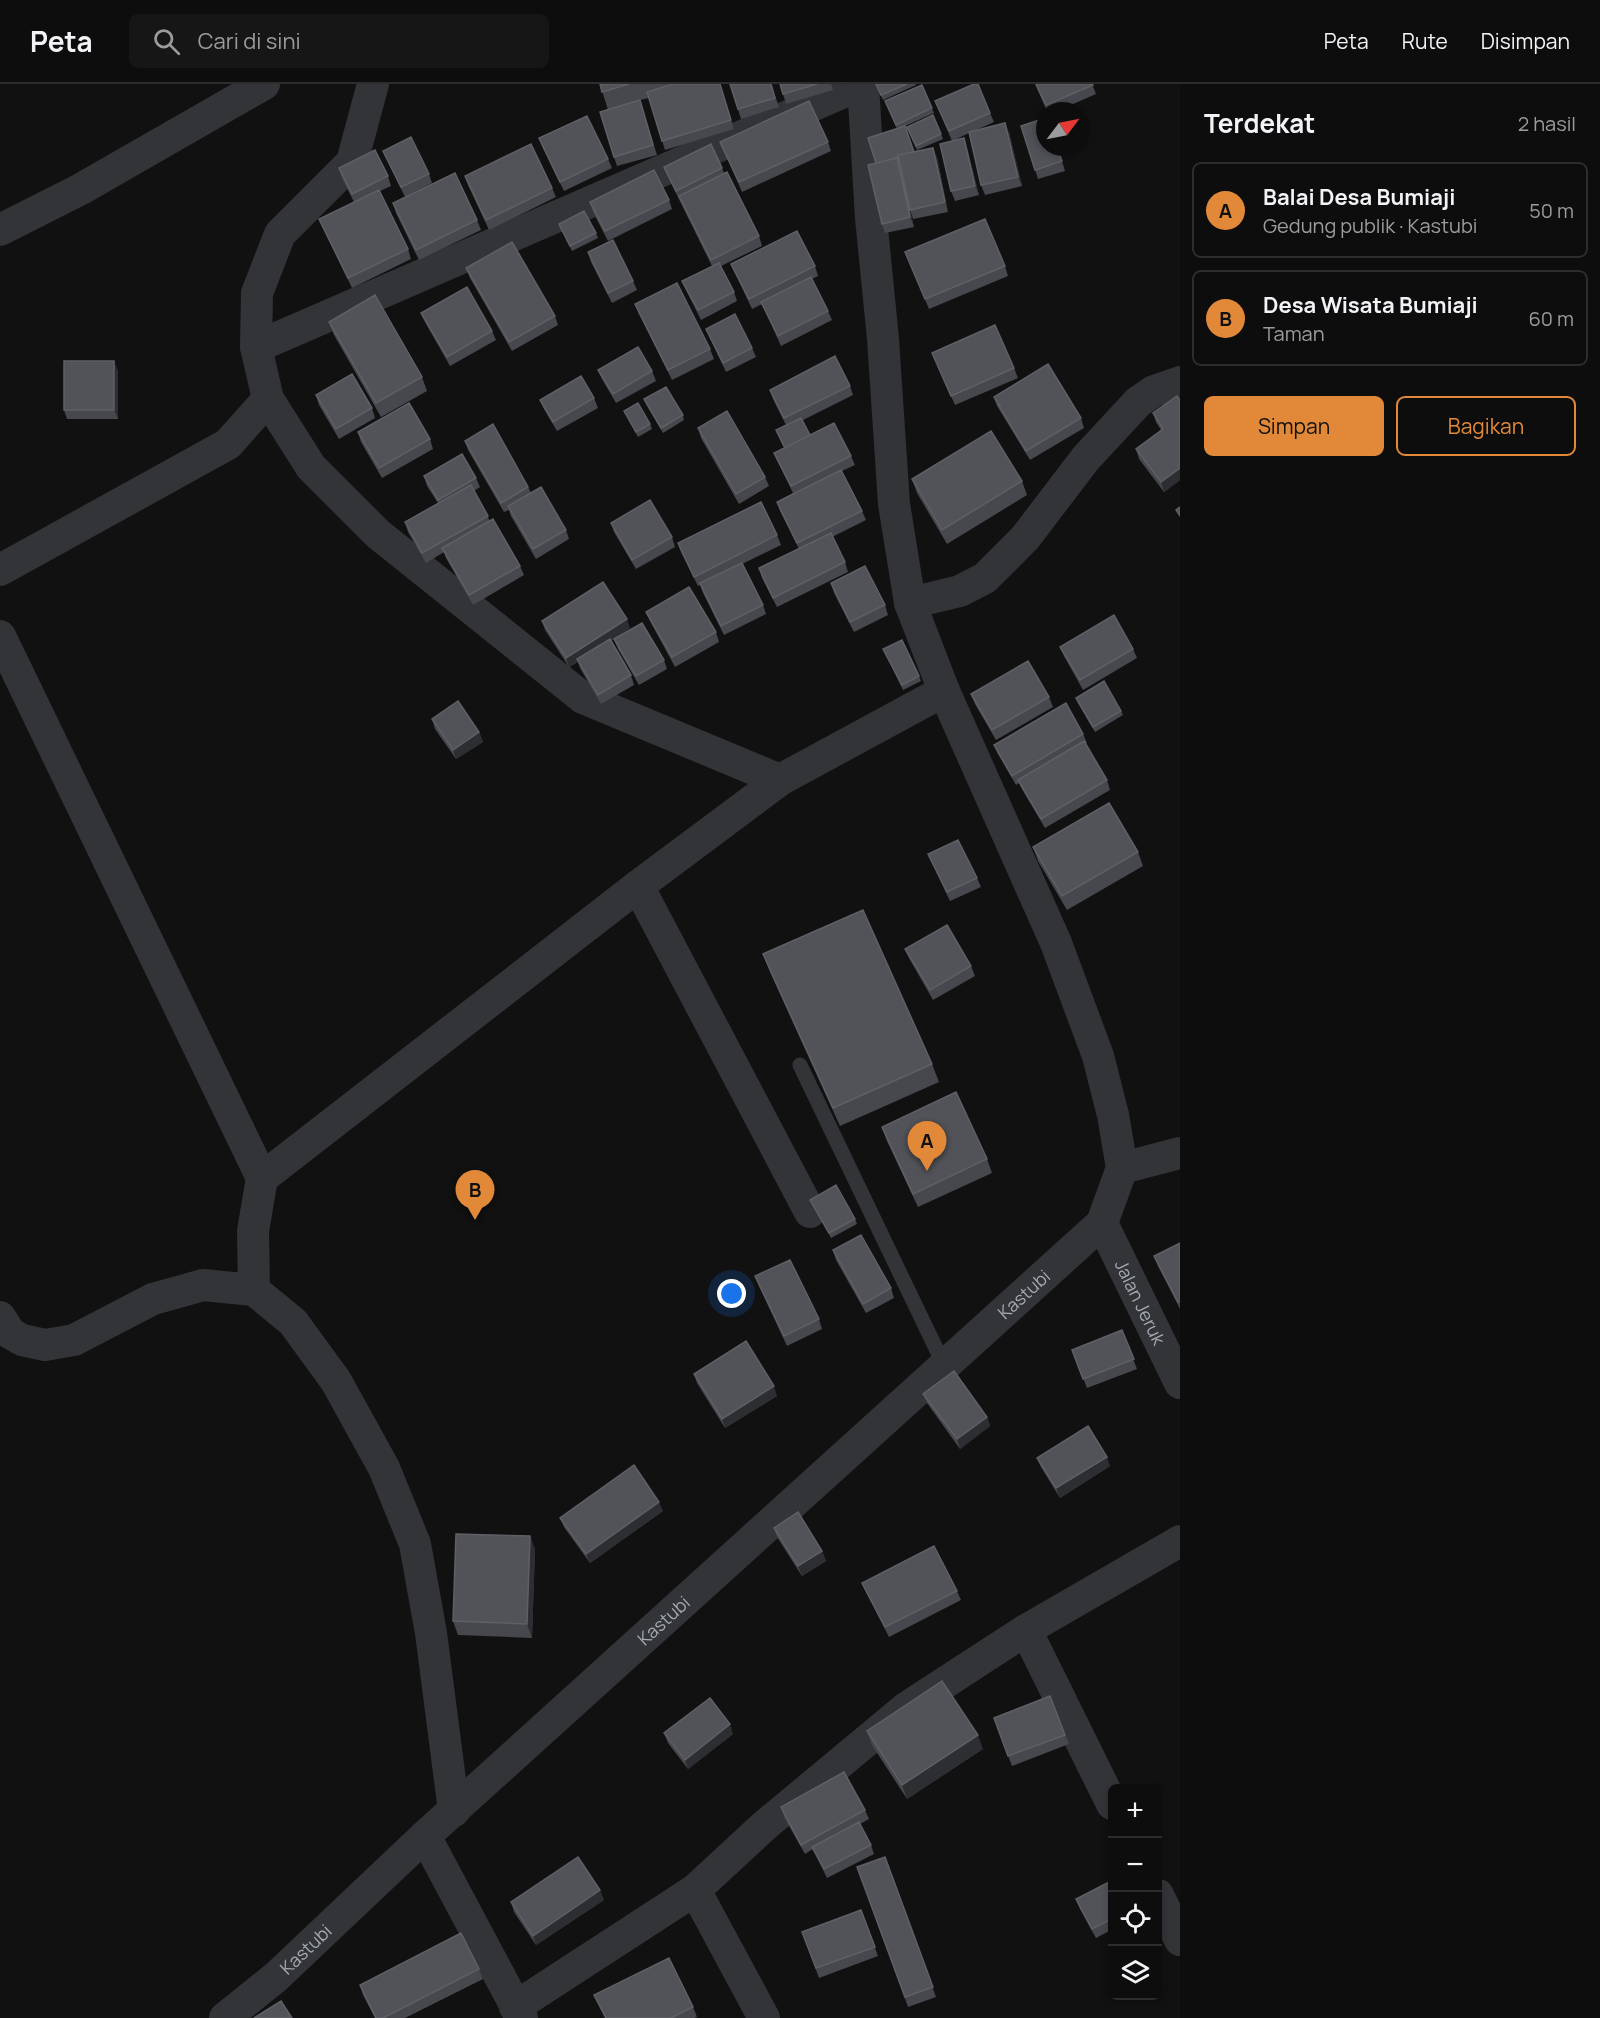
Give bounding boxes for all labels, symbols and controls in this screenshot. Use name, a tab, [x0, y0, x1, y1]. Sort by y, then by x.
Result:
search box	[129, 14, 549, 68]
text: Peta	[30, 22, 93, 60]
icon: search	[150, 25, 183, 58]
text: Cari di sini	[198, 26, 301, 56]
text: Peta	[1324, 27, 1369, 55]
text: Rute	[1402, 27, 1448, 55]
text: Disimpan	[1481, 27, 1570, 55]
north arrow	[1036, 102, 1090, 156]
text: Terdekat	[1204, 105, 1315, 141]
text: 2 hasil	[1518, 110, 1576, 137]
text: Balai Desa Bumiaji	[1263, 182, 1455, 212]
text: A	[1219, 197, 1232, 224]
text: 50 m	[1529, 197, 1574, 224]
text: Gedung publik · Kastubi	[1263, 212, 1477, 239]
text: Desa Wisata Bumiaji	[1263, 290, 1478, 320]
text: B	[1219, 305, 1232, 332]
text: 60 m	[1528, 305, 1574, 332]
text: Taman	[1263, 320, 1325, 347]
button: Simpan	[1204, 396, 1384, 456]
button: Bagikan	[1396, 396, 1576, 456]
pin: A	[908, 1122, 946, 1171]
pin: B	[456, 1170, 494, 1220]
street label: Jalan Jeruk	[1110, 1256, 1172, 1350]
street label: Kastubi	[992, 1264, 1055, 1324]
your location	[717, 1279, 746, 1308]
street label: Kastubi	[632, 1590, 695, 1650]
map controls	[1108, 1784, 1162, 2000]
button: +	[1108, 1784, 1162, 1838]
button: −	[1108, 1838, 1162, 1892]
button: locate	[1108, 1892, 1162, 1946]
street label: Kastubi	[274, 1919, 337, 1979]
button: layers	[1108, 1946, 1162, 2000]

